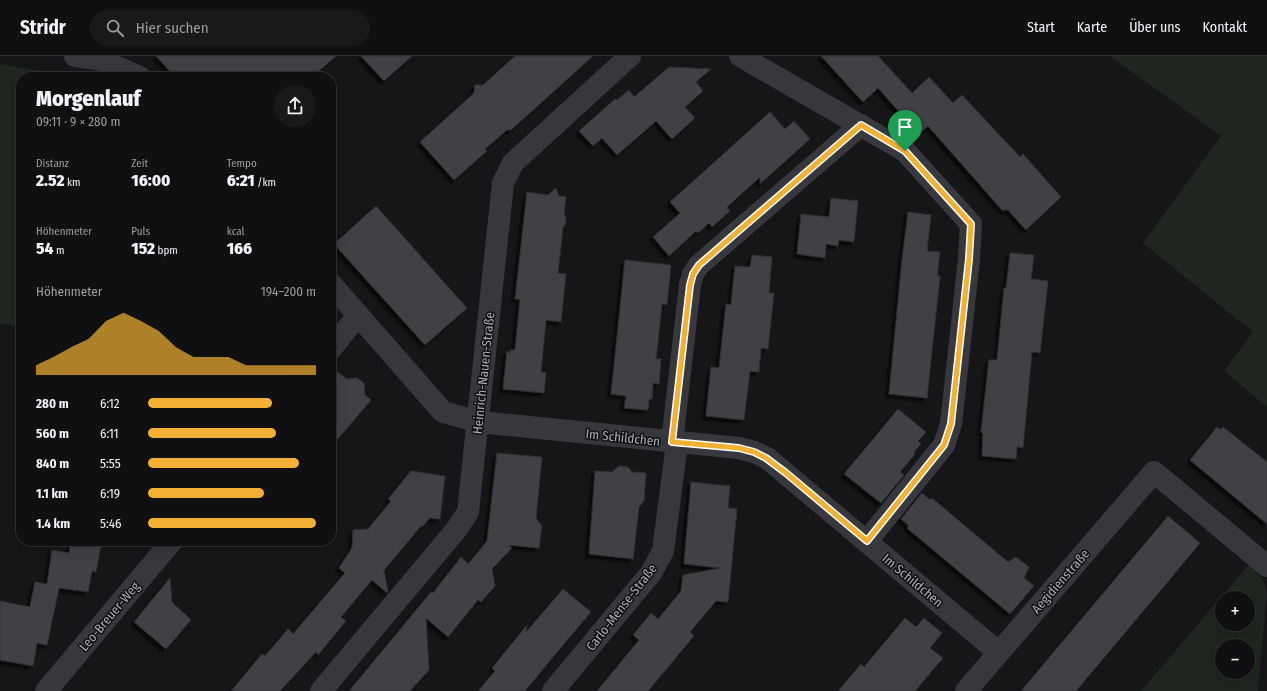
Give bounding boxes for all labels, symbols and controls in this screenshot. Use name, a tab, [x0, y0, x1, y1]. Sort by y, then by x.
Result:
search box	[90, 10, 370, 46]
text: Stridr	[20, 16, 66, 39]
icon: search	[104, 17, 126, 39]
text: Hier suchen	[136, 19, 209, 37]
text: Start	[1027, 19, 1055, 36]
text: Karte	[1077, 19, 1107, 36]
text: Über uns	[1129, 19, 1181, 36]
text: Kontakt	[1203, 19, 1247, 36]
text: Morgenlauf	[36, 85, 141, 112]
button: share	[274, 85, 316, 127]
pin	[888, 110, 922, 151]
text: 09:11 · 9 × 280 m	[36, 114, 120, 129]
icon: arrive	[894, 116, 916, 138]
text: Distanz	[36, 157, 69, 170]
text: Zeit	[131, 157, 148, 170]
text: Tempo	[227, 157, 257, 170]
text: 2.52	[36, 170, 64, 191]
text: 16:00	[131, 170, 171, 191]
text: 6:21	[227, 170, 255, 191]
text: km	[64, 176, 81, 189]
text: /km	[255, 176, 276, 189]
text: Höhenmeter	[36, 225, 92, 238]
text: Puls	[131, 225, 150, 238]
text: kcal	[227, 225, 244, 238]
text: 54	[36, 238, 53, 259]
text: 152	[131, 238, 155, 259]
text: 166	[227, 238, 252, 259]
text: m	[53, 244, 64, 257]
text: bpm	[155, 244, 178, 257]
text: Höhenmeter	[36, 284, 102, 299]
text: 194–200 m	[261, 284, 316, 299]
street label: Heinrich-Nauen-Straße	[470, 311, 497, 435]
text: 280 m	[36, 396, 69, 411]
text: 6:12	[100, 396, 119, 411]
text: 560 m	[36, 426, 69, 441]
text: 6:11	[100, 426, 119, 441]
street label: Im Schildchen	[585, 426, 661, 449]
text: 840 m	[36, 456, 69, 471]
text: 5:55	[100, 456, 121, 471]
text: 1.1 km	[36, 486, 68, 501]
text: 6:19	[100, 486, 120, 501]
text: 1.4 km	[36, 516, 70, 531]
text: 5:46	[100, 516, 121, 531]
street label: Aegidienstraße	[1029, 546, 1092, 616]
street label: Im Schildchen	[879, 551, 946, 610]
street label: Carlo-Mense-Straße	[583, 561, 660, 654]
street label: Leo-Breuer-Weg	[76, 578, 143, 654]
map controls	[1215, 591, 1255, 679]
button: +	[1215, 591, 1255, 631]
button: −	[1215, 639, 1255, 679]

